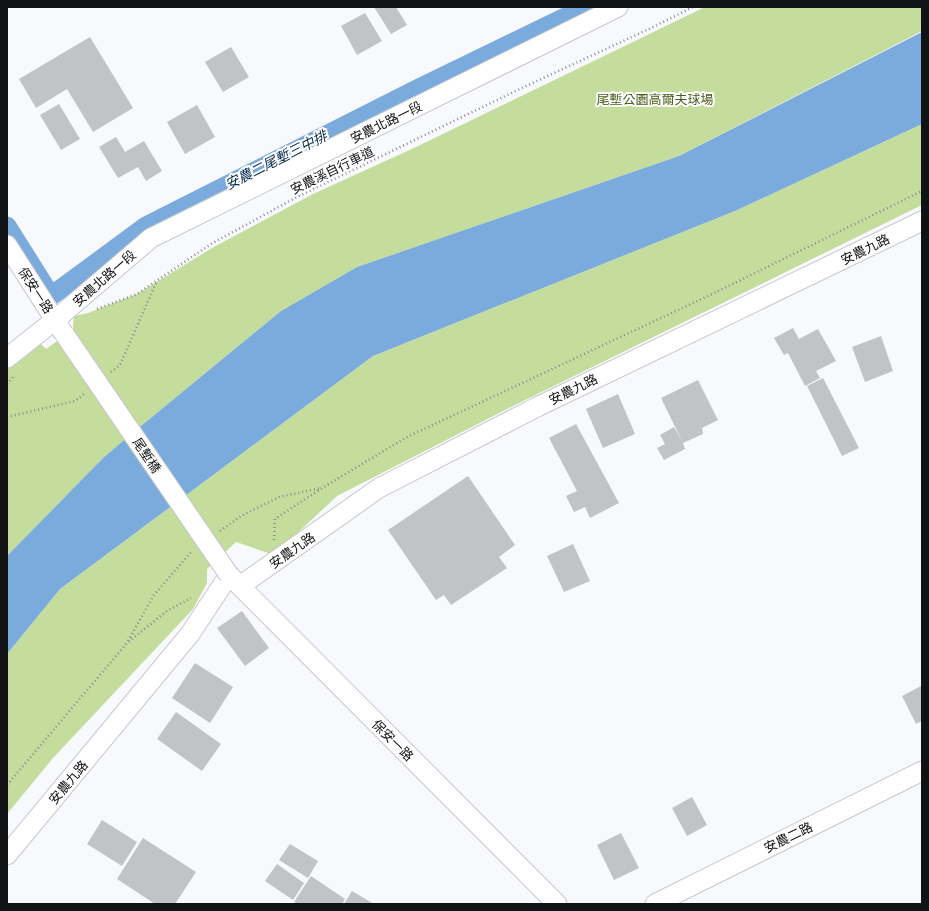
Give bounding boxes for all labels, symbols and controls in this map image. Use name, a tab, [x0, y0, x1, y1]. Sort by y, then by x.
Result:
park label: 尾塹公園高爾夫球場	[596, 91, 714, 108]
street label: 安農北路一段	[347, 98, 425, 147]
water label: 安農二尾塹三中排	[222, 126, 332, 193]
street label: 安農溪自行車道	[288, 143, 377, 198]
street label: 安農九路	[838, 230, 892, 268]
street label: 安農北路一段	[69, 246, 139, 310]
street label: 保安一路	[14, 264, 57, 317]
street label: 安農九路	[546, 370, 600, 408]
street label: 尾塹橋	[129, 434, 165, 476]
street label: 安農九路	[266, 529, 318, 572]
street label: 保安一路	[368, 716, 417, 765]
street label: 安農九路	[45, 757, 92, 808]
street label: 安農二路	[761, 818, 815, 856]

